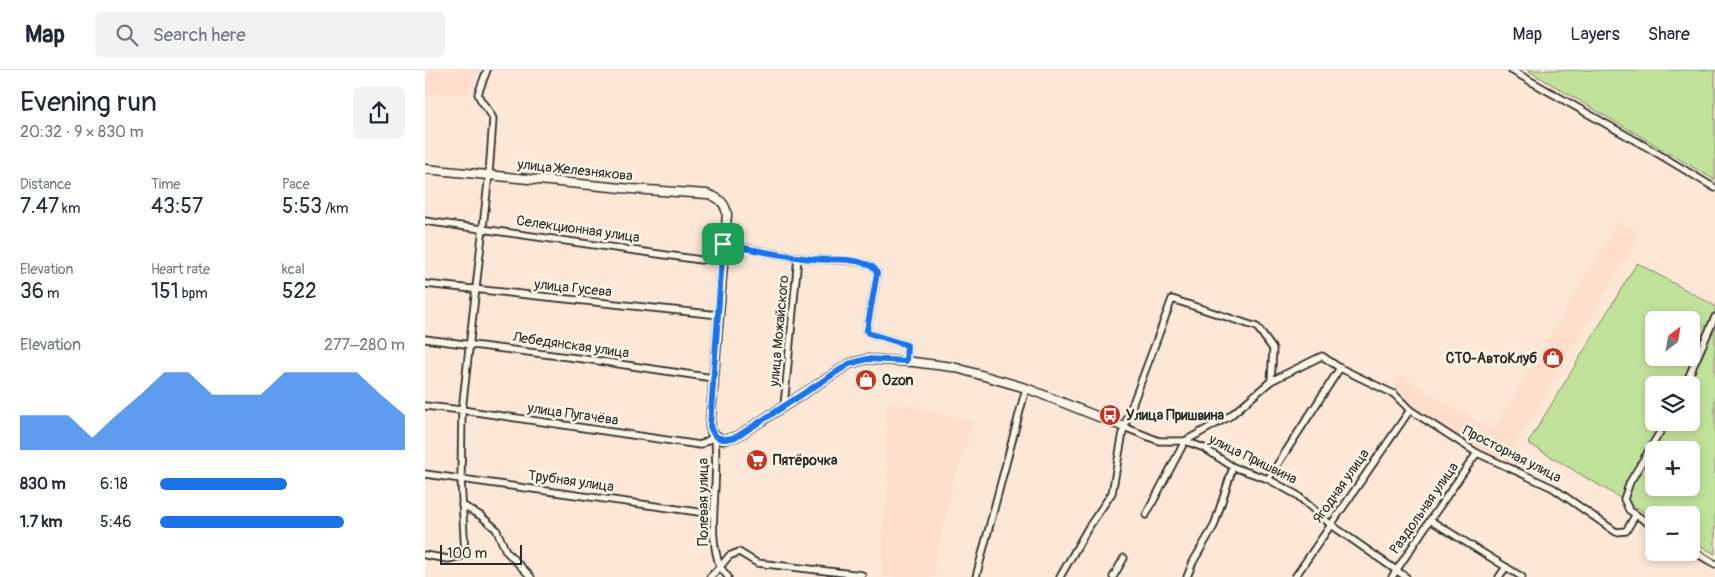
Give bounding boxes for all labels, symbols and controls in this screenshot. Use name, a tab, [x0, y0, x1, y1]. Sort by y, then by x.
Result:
search box	[95, 12, 445, 57]
text: Map	[25, 20, 65, 49]
icon: search	[113, 21, 141, 49]
text: Search here	[153, 23, 246, 47]
text: Map	[1513, 23, 1542, 46]
text: Layers	[1570, 23, 1620, 46]
text: Share	[1648, 23, 1690, 46]
text: Evening run	[20, 85, 157, 120]
button: share	[353, 87, 405, 139]
text: 20:32 · 9 × 830 m	[20, 122, 144, 142]
street label: улица Железнякова	[515, 155, 634, 185]
text: Distance	[20, 176, 71, 193]
text: Time	[151, 176, 180, 193]
text: Pace	[282, 176, 310, 193]
text: 7.47	[20, 193, 59, 220]
text: 43:57	[151, 193, 203, 220]
text: 5:53	[282, 193, 322, 220]
text: km	[59, 200, 80, 217]
text: /km	[322, 200, 348, 217]
street label: Селекционная улица	[515, 212, 641, 246]
pin	[702, 223, 744, 265]
icon: arrive	[709, 230, 737, 258]
text: Elevation	[20, 261, 73, 278]
text: Heart rate	[151, 261, 210, 278]
text: kcal	[282, 261, 305, 278]
street label: улица Можайского	[766, 274, 792, 388]
street label: улица Гусева	[532, 275, 613, 301]
text: 36	[20, 278, 44, 305]
text: 151	[151, 278, 179, 305]
text: 522	[282, 278, 317, 305]
text: m	[44, 285, 59, 302]
text: bpm	[179, 285, 208, 302]
north arrow	[1645, 311, 1700, 366]
map controls	[1645, 311, 1700, 561]
street label: Лебедянская улица	[511, 328, 630, 362]
text: Elevation	[20, 335, 81, 355]
text: 277–280 m	[324, 335, 405, 355]
shop icon: СТО-АвтоКлуб	[1541, 346, 1565, 370]
place label: СТО-АвтоКлуб	[1446, 350, 1537, 367]
shop icon: Ozon	[854, 368, 878, 392]
place label: Ozon	[882, 372, 914, 389]
button: layers	[1645, 376, 1700, 431]
street label: улица Пугачёва	[525, 399, 620, 429]
bus stop icon: Улица Пришвина	[1098, 403, 1122, 427]
place label: Улица Пришвина	[1126, 407, 1225, 424]
street label: Просторная улица	[1460, 422, 1564, 486]
street label: улица Пришвина	[1205, 430, 1300, 488]
button: +	[1645, 441, 1700, 496]
street label: Ягодная улица	[1309, 446, 1373, 526]
supermarket icon: Пятёрочка	[745, 448, 769, 472]
place label: Пятёрочка	[773, 452, 838, 469]
street label: Полевая улица	[695, 458, 712, 546]
street label: Раздольная улица	[1386, 459, 1462, 557]
street label: Трубная улица	[527, 467, 615, 495]
text: 830 m	[20, 474, 66, 494]
text: 6:18	[100, 474, 128, 494]
button: −	[1645, 506, 1700, 561]
text: 1.7 km	[20, 512, 63, 532]
text: 5:46	[100, 512, 132, 532]
scale bar	[440, 542, 523, 565]
text: 100 m	[447, 545, 487, 562]

